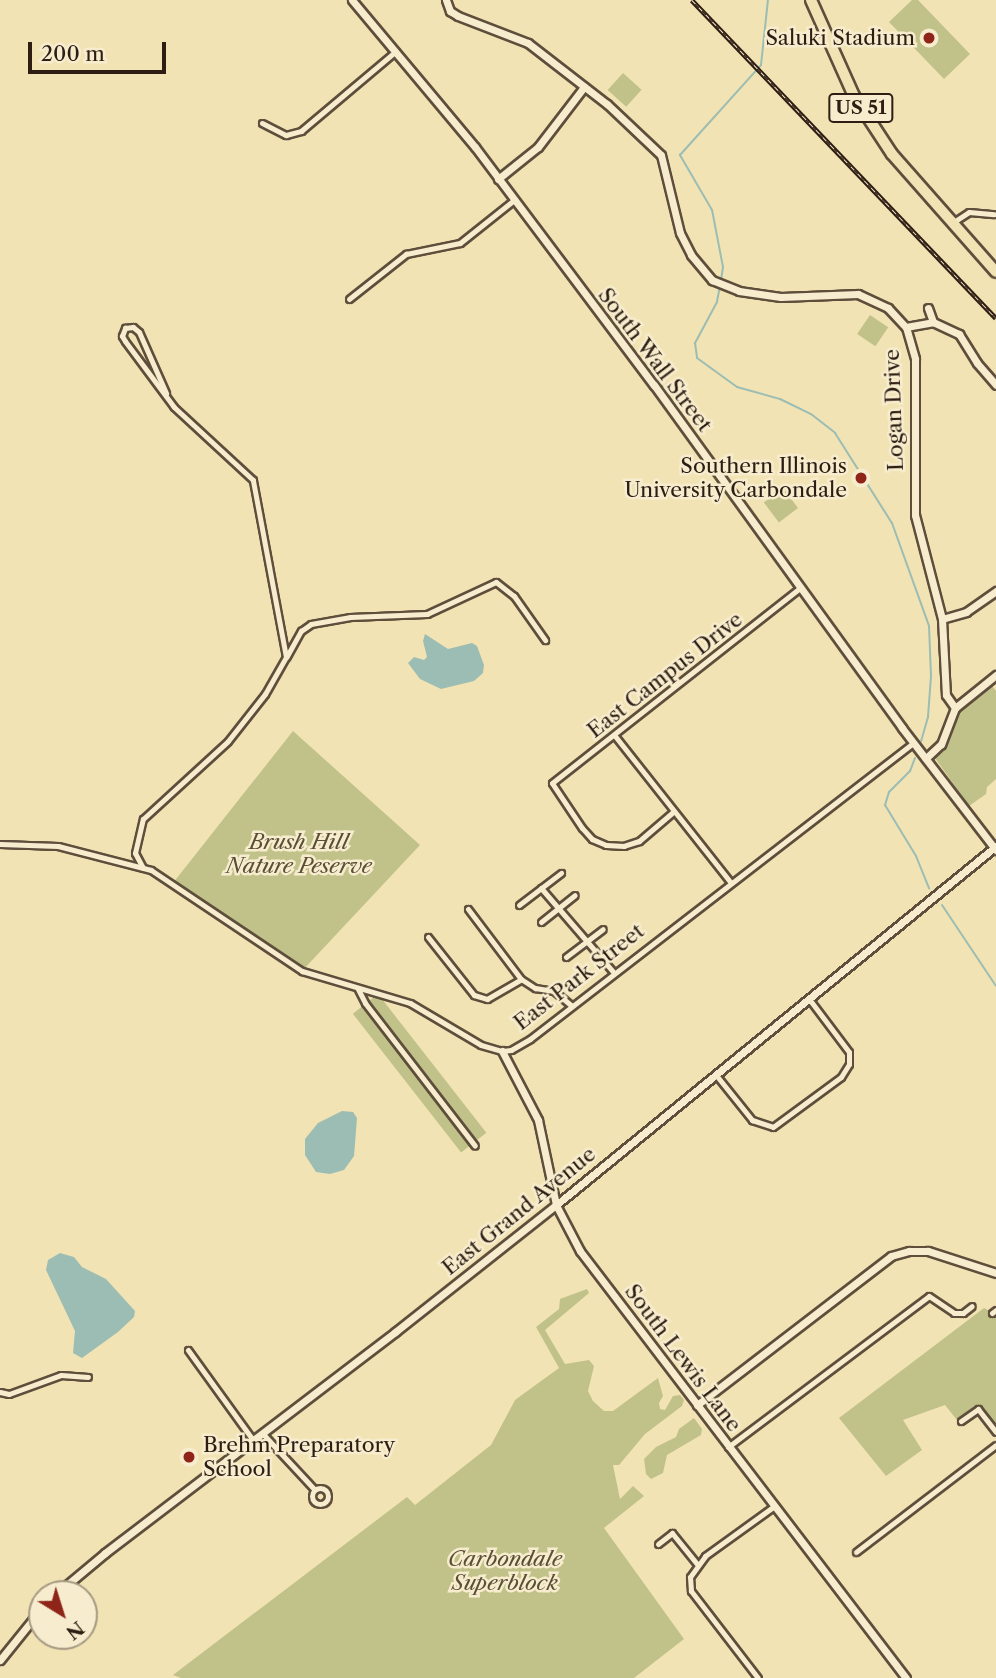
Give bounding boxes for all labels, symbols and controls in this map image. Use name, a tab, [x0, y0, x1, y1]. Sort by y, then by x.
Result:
place label: Saluki Stadium	[765, 25, 915, 51]
scale bar	[32, 28, 170, 72]
marker: Saluki Stadium	[921, 30, 937, 46]
text: 200 m	[41, 41, 105, 66]
road number: US 51	[828, 92, 894, 124]
street label: South Wall Street	[592, 283, 718, 437]
street label: Logan Drive	[879, 349, 909, 471]
place label: Southern Illinois University Carbondale	[624, 453, 847, 503]
marker: Southern Illinois University Carbondale	[853, 470, 869, 486]
street label: East Campus Drive	[583, 607, 747, 743]
park label: Brush Hill Nature Peserve	[226, 829, 372, 879]
street label: East Park Street	[509, 918, 649, 1036]
street label: East Grand Avenue	[437, 1141, 601, 1281]
street label: South Lewis Lane	[619, 1279, 747, 1437]
place label: Brehm Preparatory School	[203, 1432, 395, 1482]
marker: Brehm Preparatory School	[181, 1449, 197, 1465]
park label: Carbondale Superblock	[448, 1546, 562, 1596]
north arrow	[28, 1580, 98, 1650]
text: N	[61, 1616, 89, 1645]

